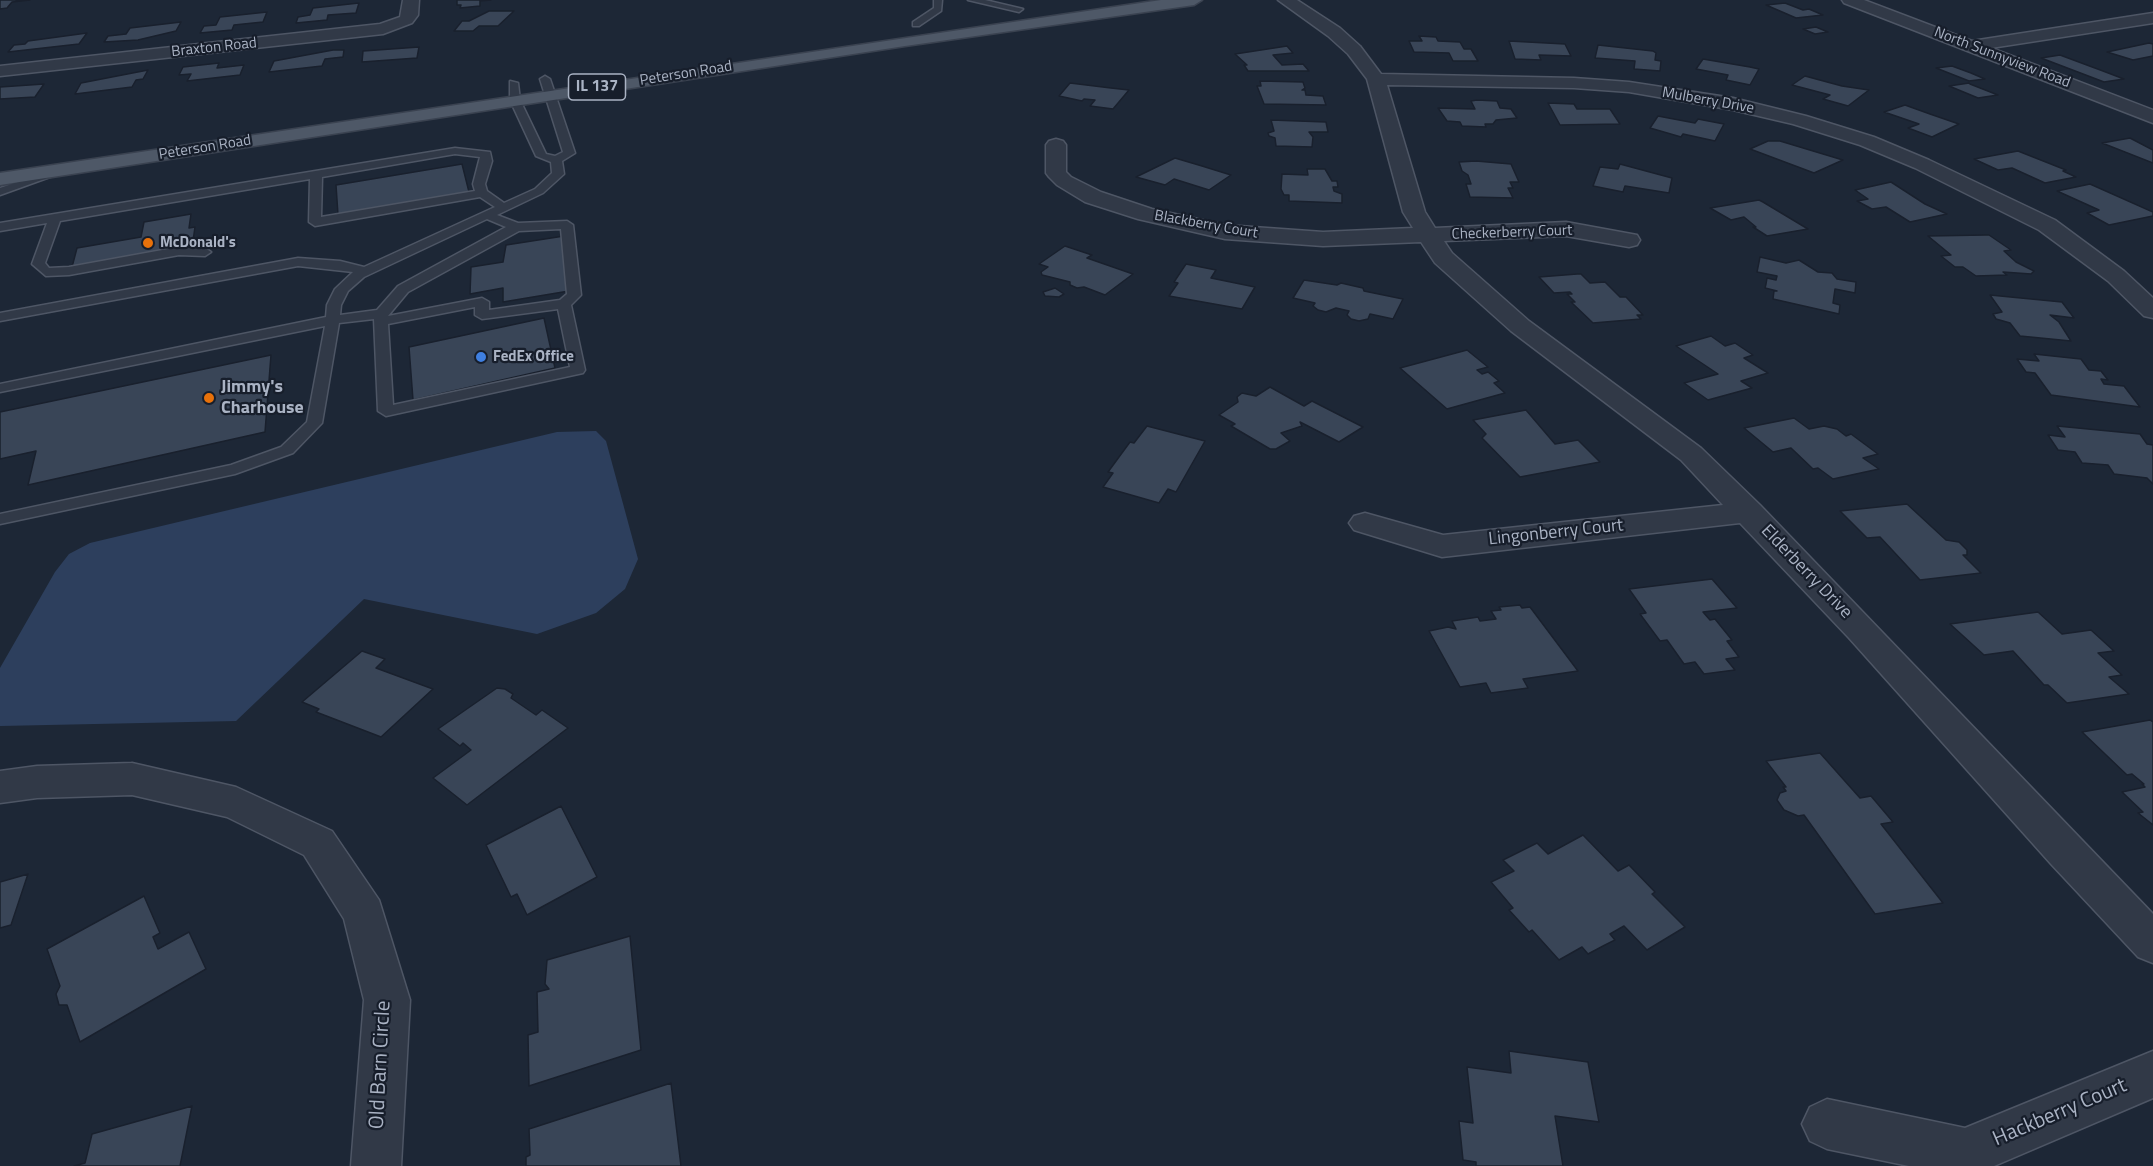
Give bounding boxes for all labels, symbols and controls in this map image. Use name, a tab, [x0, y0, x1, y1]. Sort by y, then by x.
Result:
street label: North Sunnyview Road	[1931, 24, 2073, 92]
street label: Braxton Road	[170, 35, 258, 61]
street label: Peterson Road	[639, 58, 733, 90]
road number: IL 137	[568, 74, 626, 100]
street label: Mulberry Drive	[1661, 84, 1755, 118]
street label: Peterson Road	[158, 132, 252, 164]
street label: Blackberry Court	[1153, 207, 1259, 243]
street label: Checkerberry Court	[1451, 222, 1573, 244]
place label: McDonald's	[160, 234, 236, 252]
marker: McDonald's	[141, 236, 155, 250]
place label: FedEx Office	[493, 348, 574, 366]
marker: FedEx Office	[474, 350, 488, 364]
place label: Jimmy's Charhouse	[221, 377, 304, 420]
marker: Jimmy's Charhouse	[202, 391, 216, 405]
street label: Lingonberry Court	[1487, 515, 1625, 551]
street label: Elderberry Drive	[1756, 521, 1856, 623]
street label: Old Barn Circle	[365, 1000, 397, 1130]
street label: Hackberry Court	[1989, 1073, 2131, 1153]

